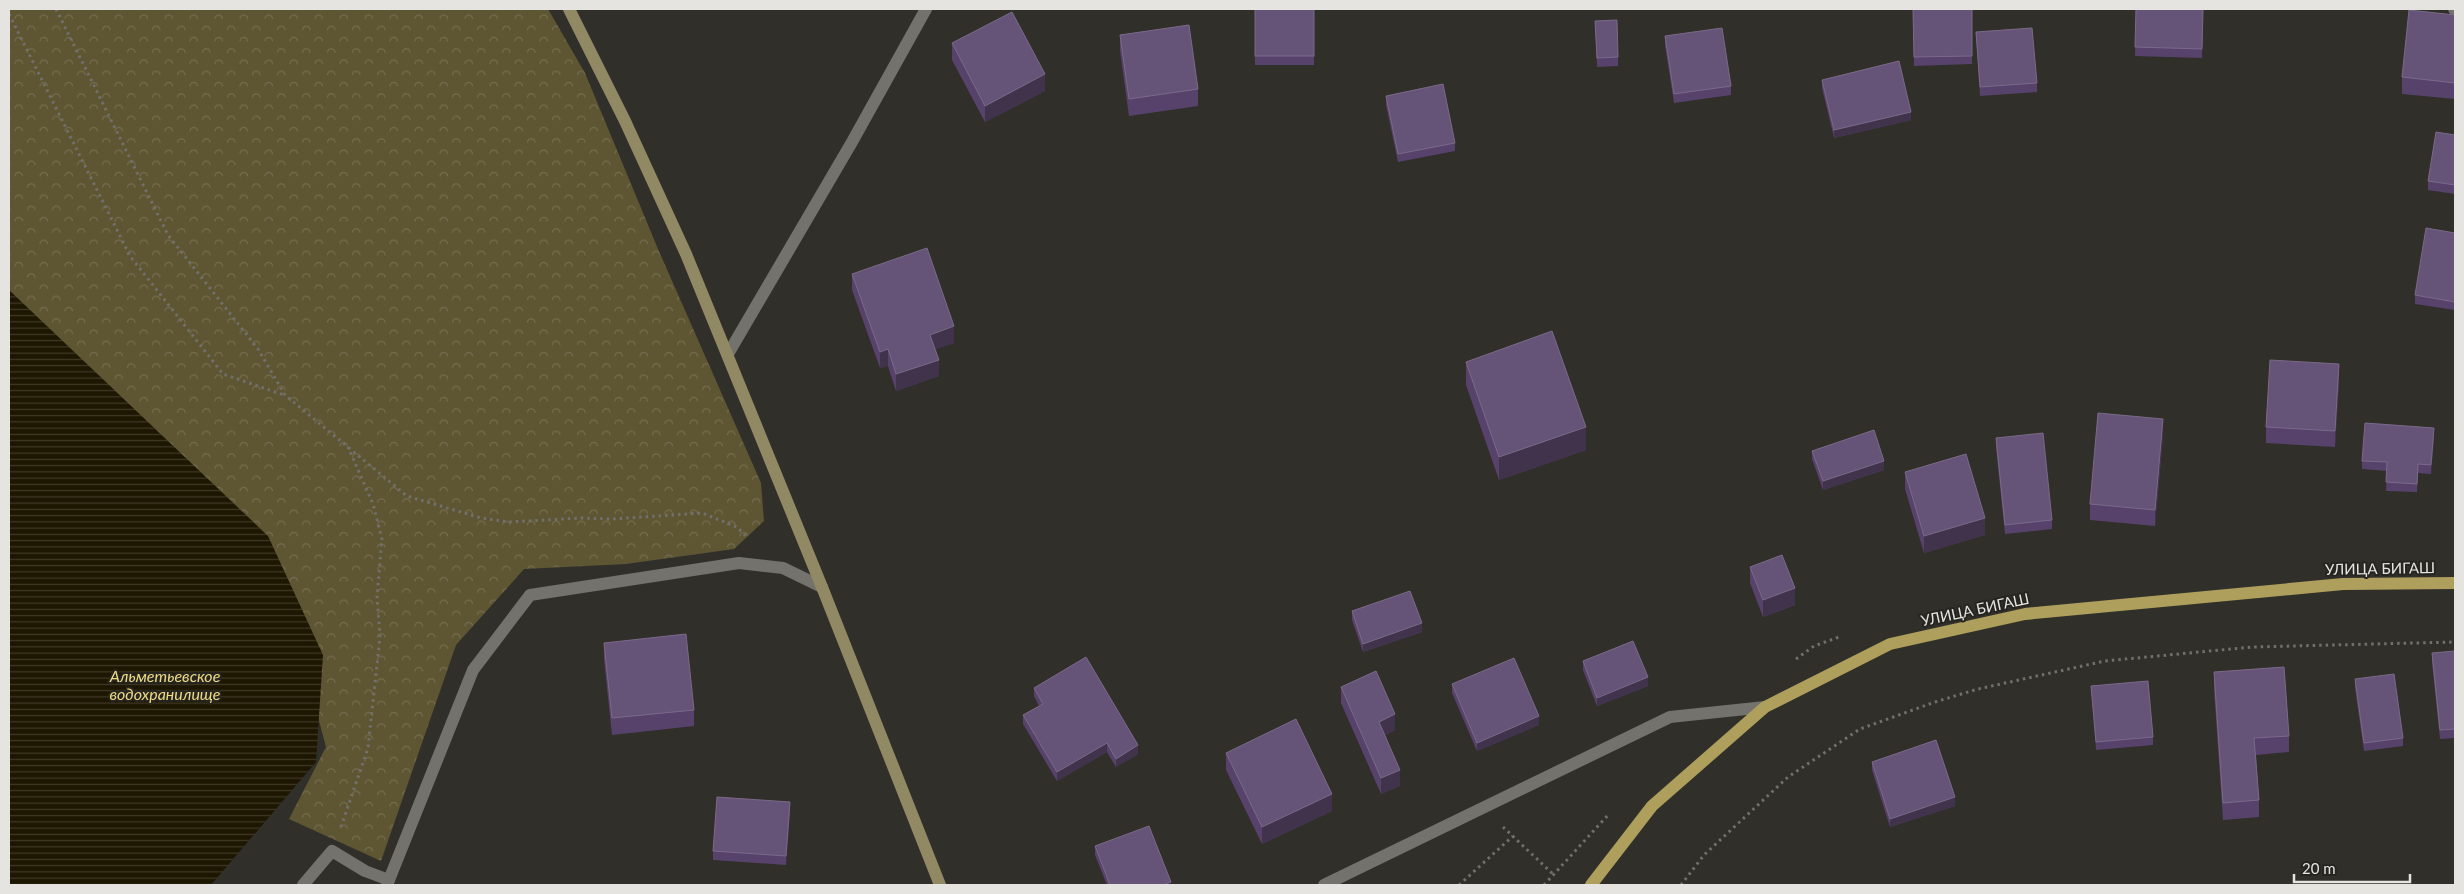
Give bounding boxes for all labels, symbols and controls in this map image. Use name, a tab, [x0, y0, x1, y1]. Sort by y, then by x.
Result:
street label: УЛИЦА БИГАШ	[2325, 558, 2435, 578]
street label: УЛИЦА БИГАШ	[1919, 589, 2031, 629]
water label: Альметьевское водохранилище	[109, 666, 221, 703]
scale bar	[2294, 852, 2410, 884]
text: 20 m	[2302, 859, 2336, 877]

